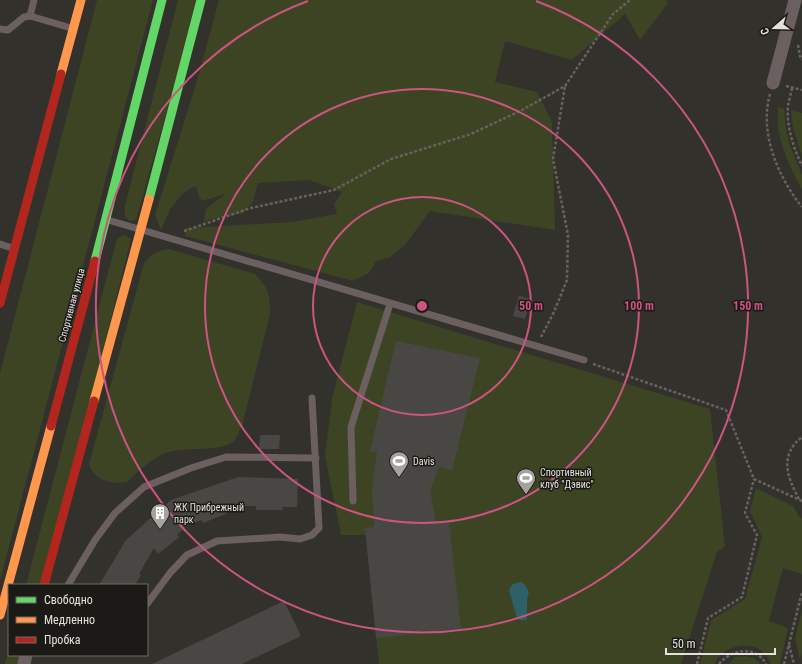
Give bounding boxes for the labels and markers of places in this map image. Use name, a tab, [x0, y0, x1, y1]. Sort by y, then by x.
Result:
centre of rings	[415, 299, 429, 313]
sports icon: Davis	[388, 450, 410, 478]
place label: Davis	[413, 456, 435, 467]
sports icon: Спортивный клуб "Дэвис"	[515, 467, 537, 495]
place label: Спортивный клуб "Дэвис"	[540, 467, 594, 490]
building icon: ЖК Прибрежный парк	[149, 502, 171, 530]
place label: ЖК Прибрежный парк	[174, 502, 244, 525]

